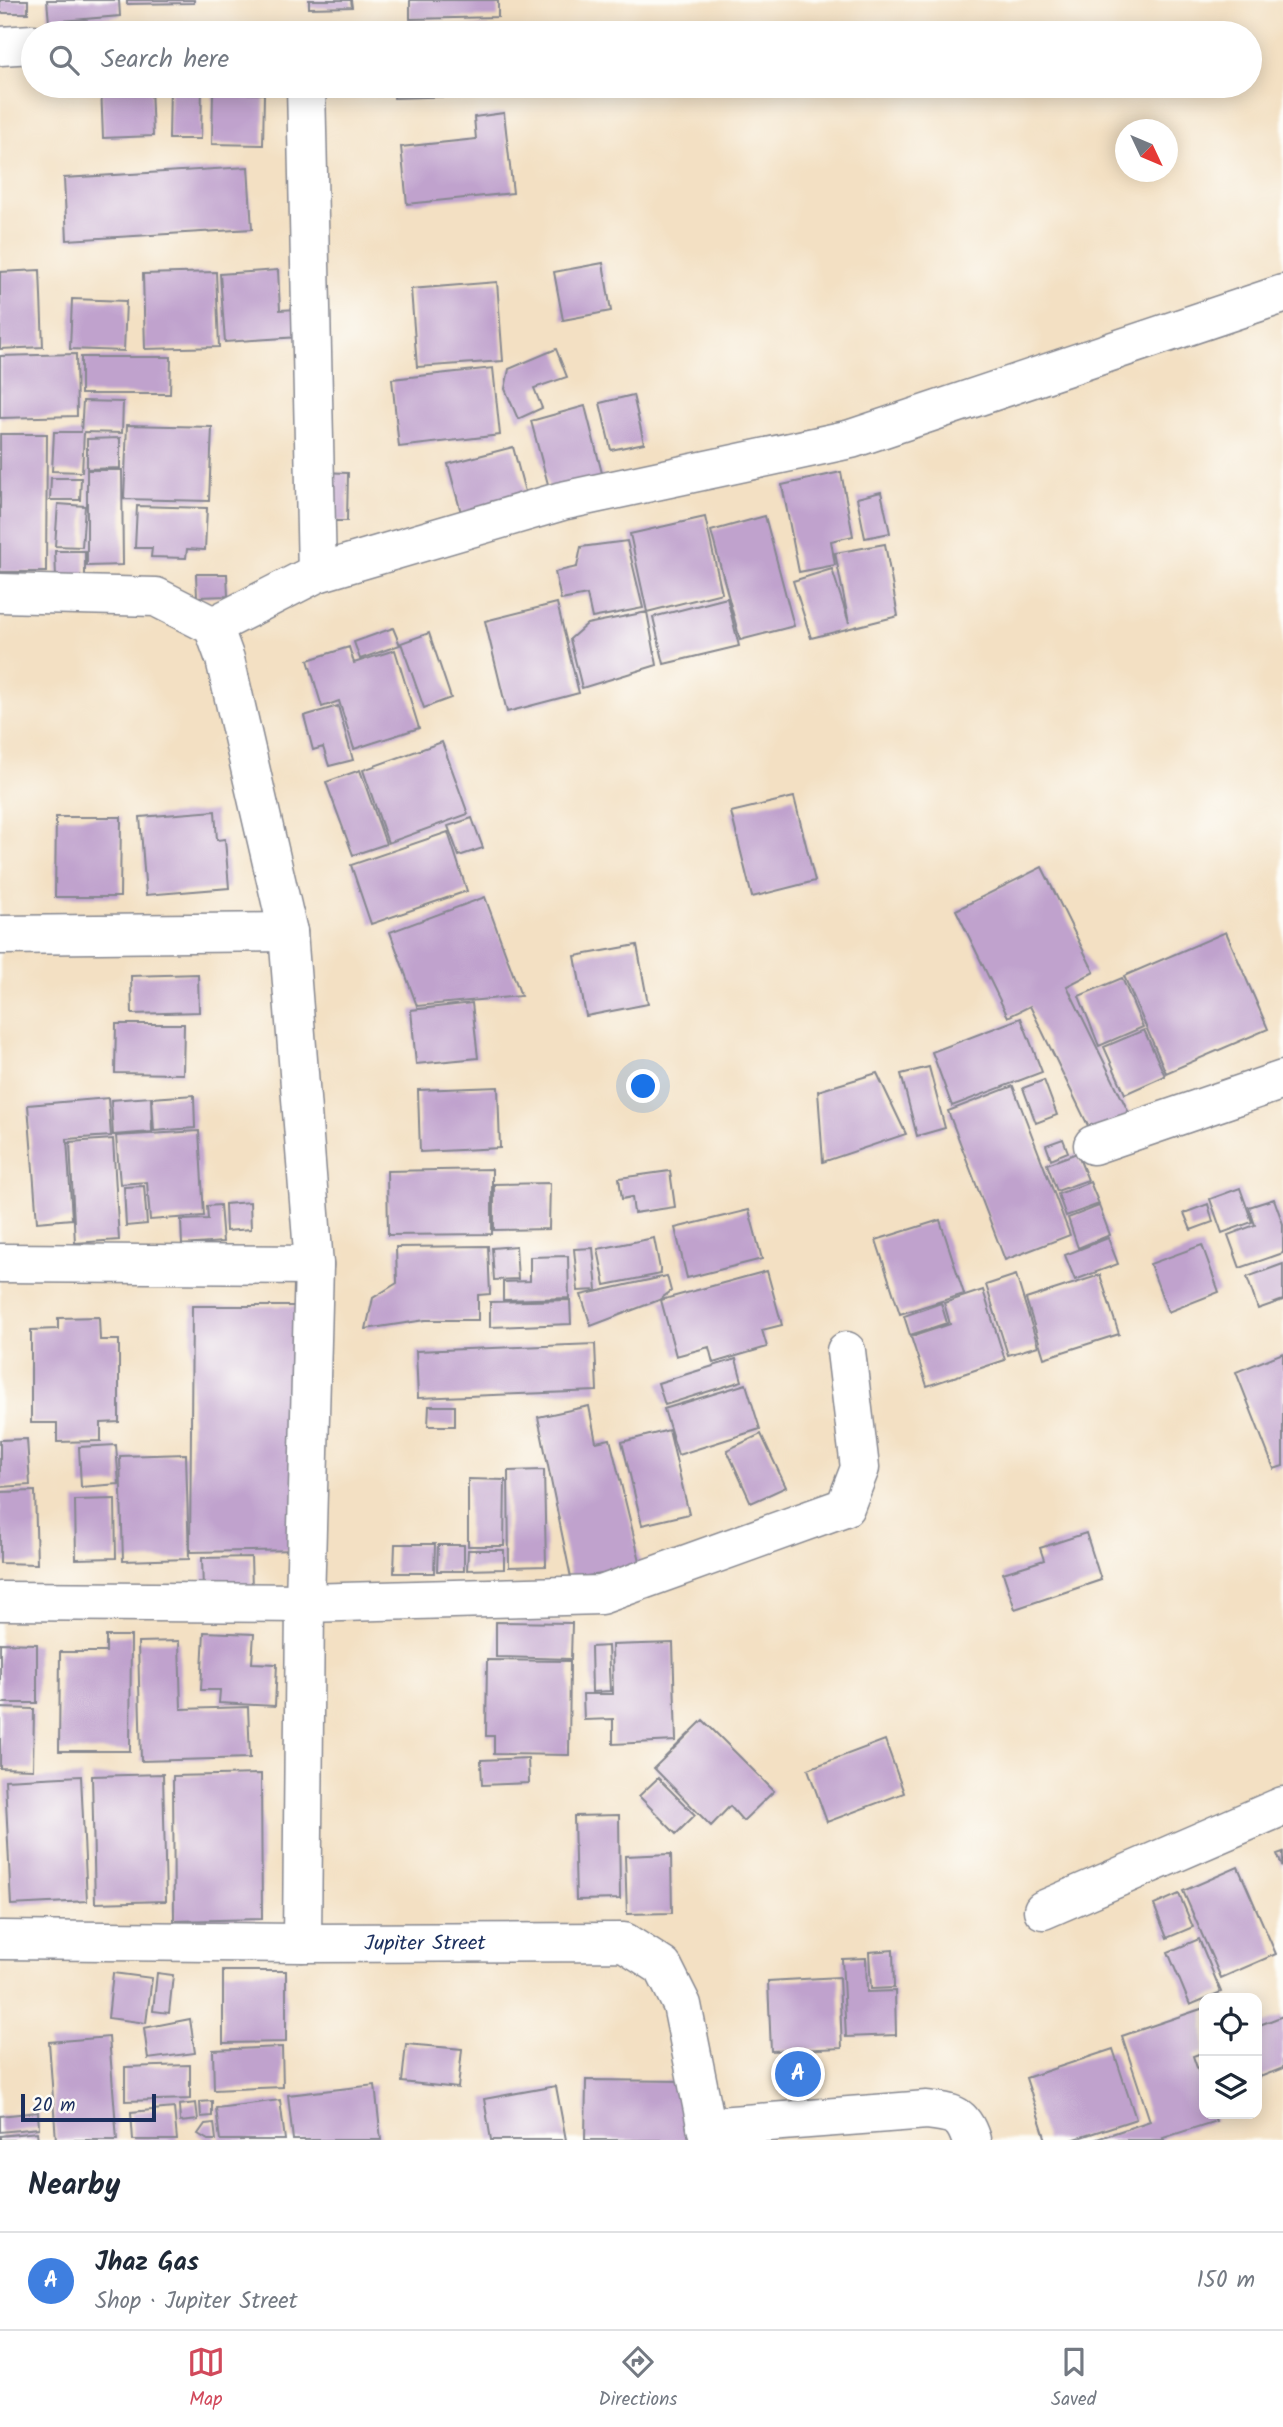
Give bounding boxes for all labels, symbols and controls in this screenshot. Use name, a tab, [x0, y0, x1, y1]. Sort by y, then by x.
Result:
search box	[21, 21, 1262, 98]
text: Search here	[101, 39, 229, 81]
icon: search	[45, 41, 83, 79]
north arrow	[1115, 119, 1178, 182]
your location	[626, 1069, 660, 1103]
street label: Jupiter Street	[364, 1927, 487, 1961]
map controls	[1199, 1993, 1262, 2119]
button: locate	[1199, 1993, 1262, 2056]
pin: A	[775, 2048, 821, 2100]
button: layers	[1199, 2056, 1262, 2119]
scale bar	[21, 2091, 156, 2123]
text: 20 m	[32, 2091, 75, 2121]
text: Nearby	[28, 2162, 120, 2210]
text: Jhaz Gas	[95, 2242, 199, 2284]
text: A	[44, 2263, 58, 2299]
text: 150 m	[1196, 2263, 1255, 2299]
text: Shop · Jupiter Street	[95, 2284, 298, 2320]
tab: Map	[187, 2343, 225, 2415]
tab: Directions	[599, 2343, 677, 2415]
tab: Saved	[1051, 2343, 1096, 2415]

